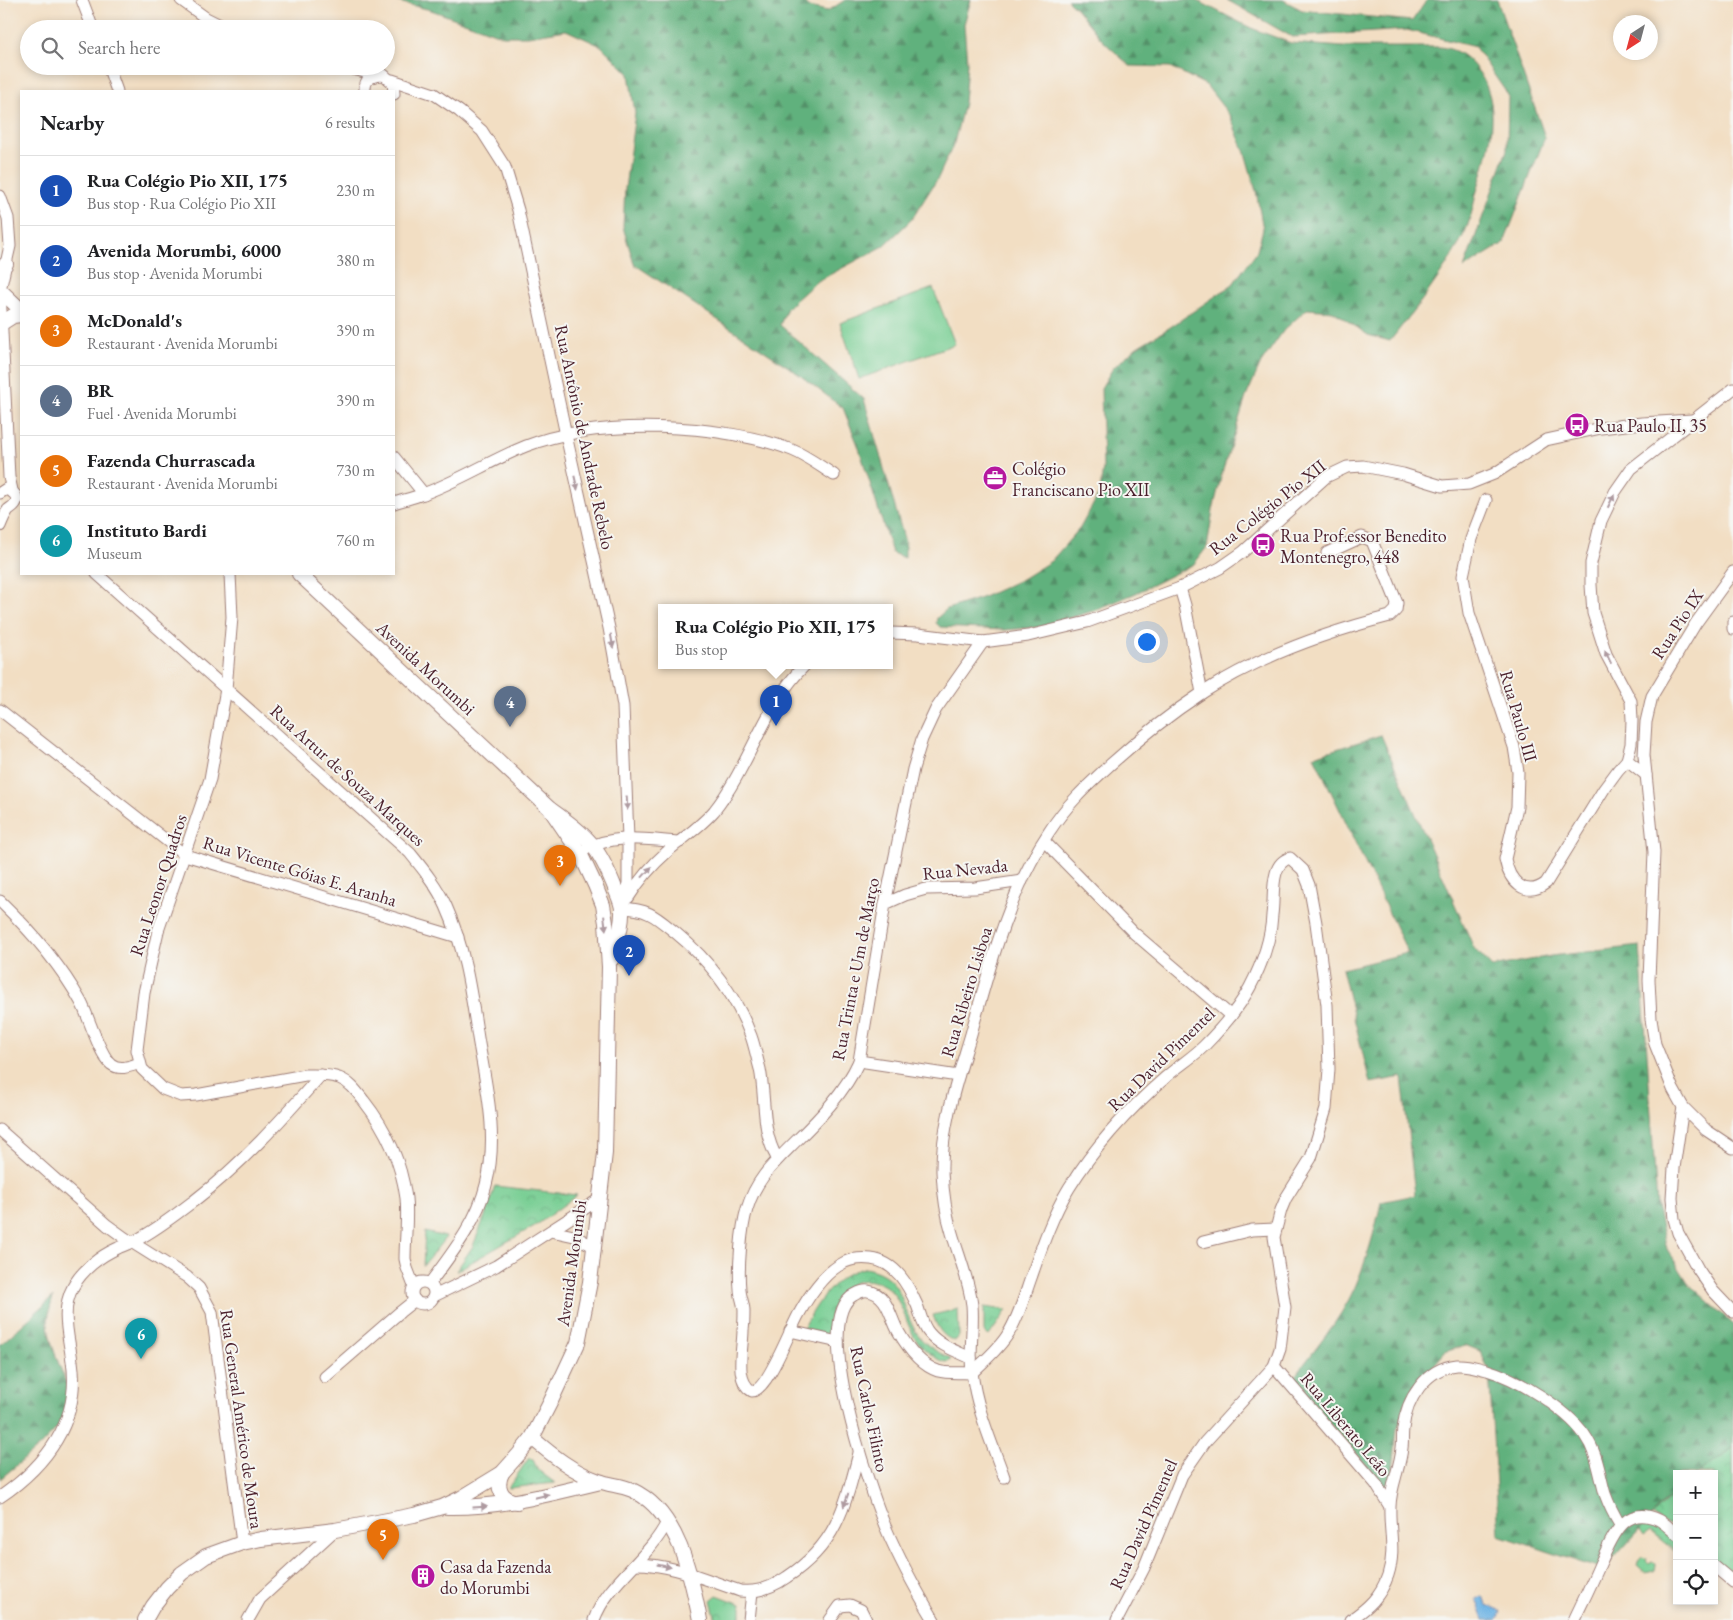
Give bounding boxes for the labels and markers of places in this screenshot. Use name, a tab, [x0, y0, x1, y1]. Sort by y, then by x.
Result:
bus stop icon: Rua Paulo II, 35	[1564, 412, 1590, 438]
place label: Rua Paulo II, 35	[1594, 414, 1707, 437]
place label: Colégio Franciscano Pio XII	[1012, 457, 1150, 501]
office icon: Colégio Franciscano Pio XII	[982, 465, 1008, 491]
place label: Rua Prof.essor Benedito Montenegro, 448	[1280, 524, 1447, 568]
bus stop icon: Rua Prof.essor Benedito Montenegro, 448	[1250, 532, 1276, 558]
pin: 1	[760, 685, 792, 726]
pin: 4	[494, 686, 526, 727]
pin: 3	[544, 845, 576, 886]
pin: 2	[613, 935, 645, 976]
pin: 6	[125, 1318, 157, 1359]
pin: 5	[367, 1519, 399, 1560]
place label: Casa da Fazenda do Morumbi	[440, 1555, 552, 1599]
building icon: Casa da Fazenda do Morumbi	[410, 1563, 436, 1589]

